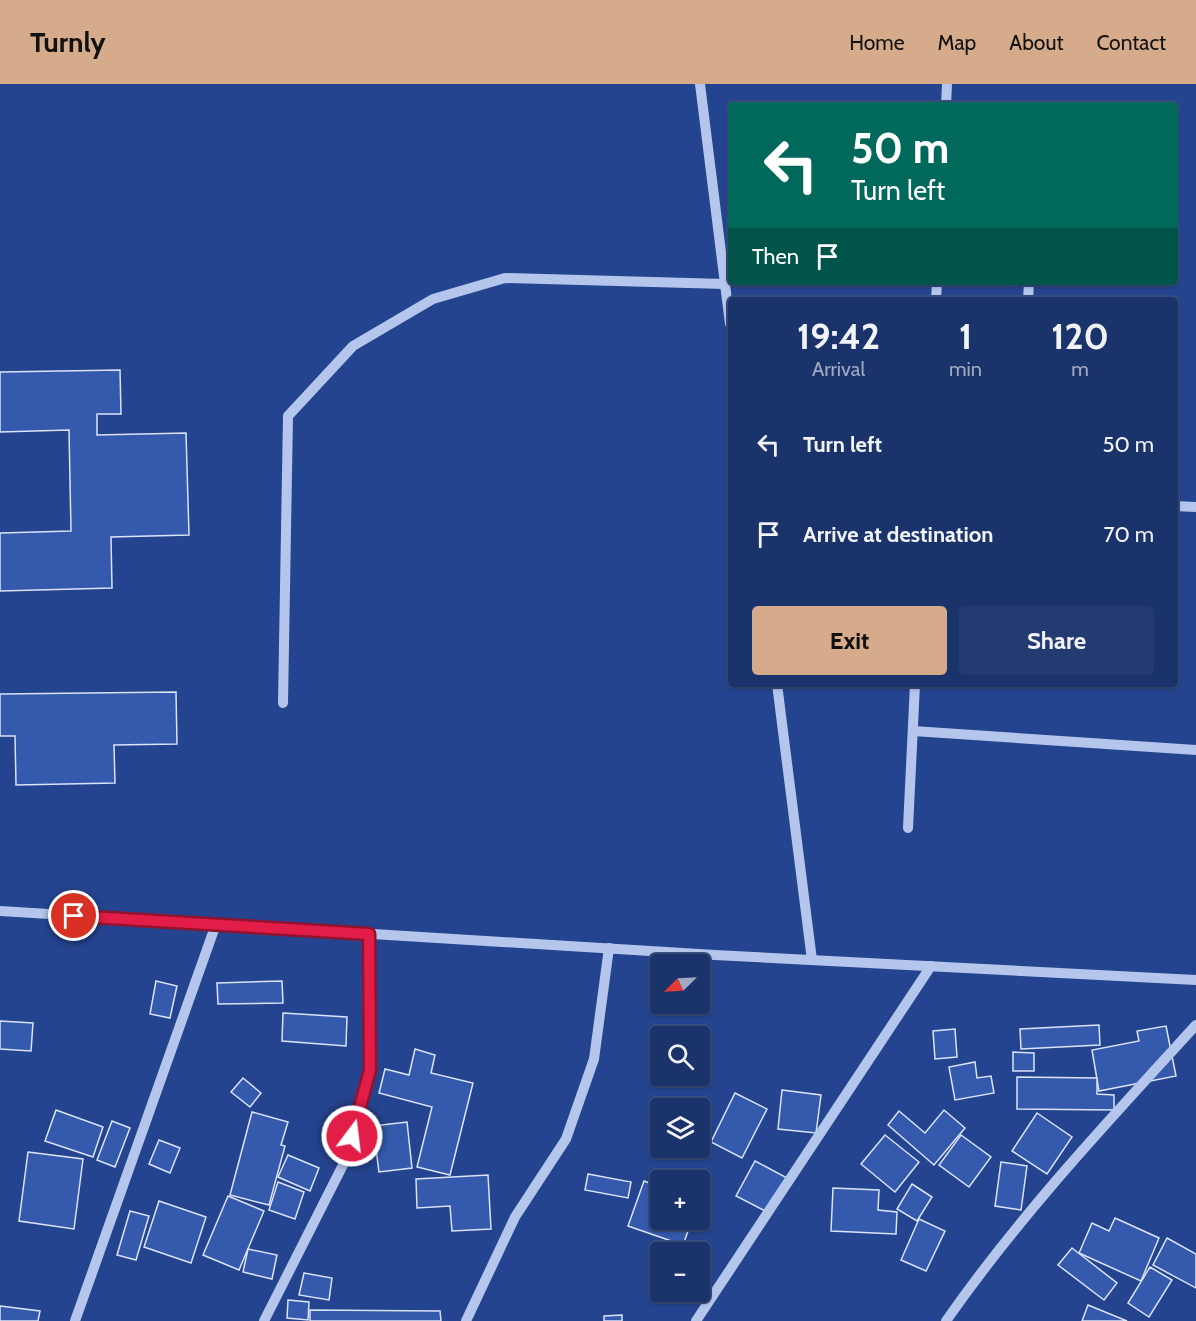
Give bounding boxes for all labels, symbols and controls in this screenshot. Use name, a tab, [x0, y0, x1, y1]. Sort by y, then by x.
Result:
text: Turnly	[30, 25, 106, 59]
text: Home	[849, 30, 905, 55]
text: Map	[938, 30, 976, 55]
text: About	[1009, 30, 1063, 55]
text: Contact	[1096, 30, 1166, 55]
text: 50 m	[851, 122, 949, 174]
icon: left	[752, 126, 830, 204]
text: Turn left	[851, 174, 945, 207]
icon: arrive	[811, 240, 844, 273]
text: Then	[752, 243, 799, 270]
text: 19:42	[797, 314, 880, 358]
text: 1	[959, 314, 972, 358]
text: 120	[1051, 314, 1109, 358]
text: Arrival	[812, 357, 865, 381]
text: min	[949, 357, 982, 381]
text: m	[1071, 357, 1089, 381]
icon: left	[752, 428, 785, 461]
text: Turn left	[803, 431, 882, 458]
text: 50 m	[1102, 431, 1154, 458]
icon: arrive	[752, 518, 785, 551]
text: Arrive at destination	[803, 521, 993, 548]
text: 70 m	[1104, 521, 1154, 548]
button: Exit	[752, 606, 947, 675]
button: Share	[959, 606, 1154, 675]
pin	[48, 890, 99, 941]
icon: arrive	[57, 899, 90, 932]
north arrow	[650, 954, 710, 1014]
map controls	[650, 954, 710, 1302]
button: search	[650, 1026, 710, 1086]
button: layers	[650, 1098, 710, 1158]
position arrow	[320, 1104, 384, 1168]
button: +	[650, 1170, 710, 1230]
button: −	[650, 1242, 710, 1302]

